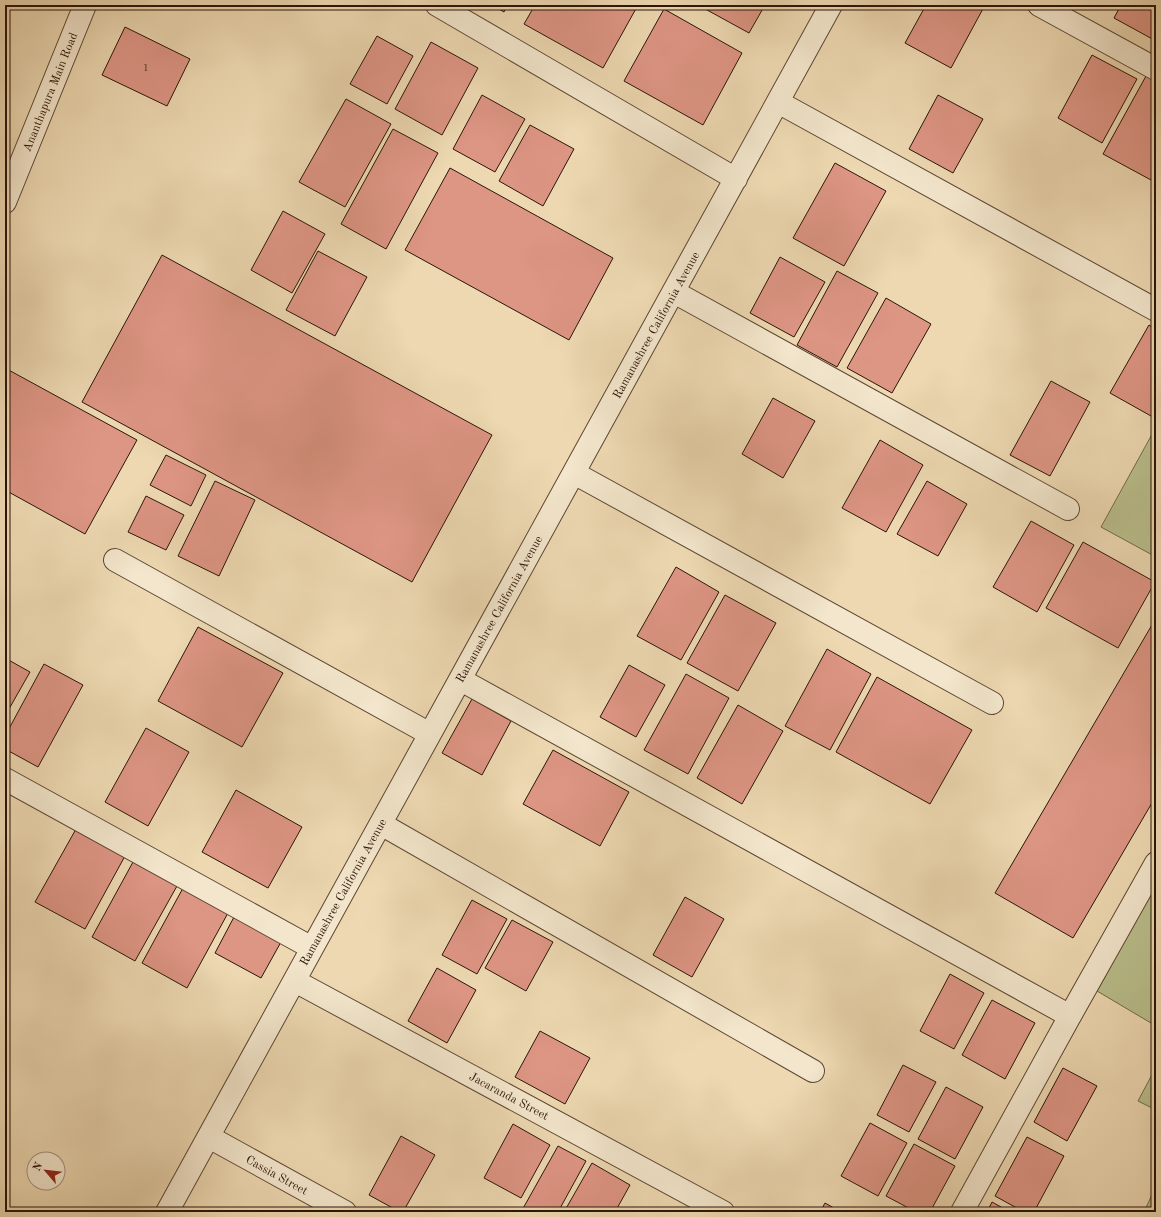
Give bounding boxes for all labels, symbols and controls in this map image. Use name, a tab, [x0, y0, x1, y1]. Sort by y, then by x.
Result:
street label: Ananthapura Main Road	[22, 31, 80, 154]
house number: 1	[143, 63, 149, 73]
street label: Ramanashree California Avenue	[611, 250, 703, 401]
street label: Ramanashree California Avenue	[454, 534, 546, 685]
street label: Ramanashree California Avenue	[298, 817, 390, 968]
street label: Jacaranda Street	[467, 1071, 550, 1123]
north arrow	[26, 1151, 66, 1191]
street label: Cassia Street	[244, 1154, 309, 1198]
text: N	[32, 1160, 46, 1173]

